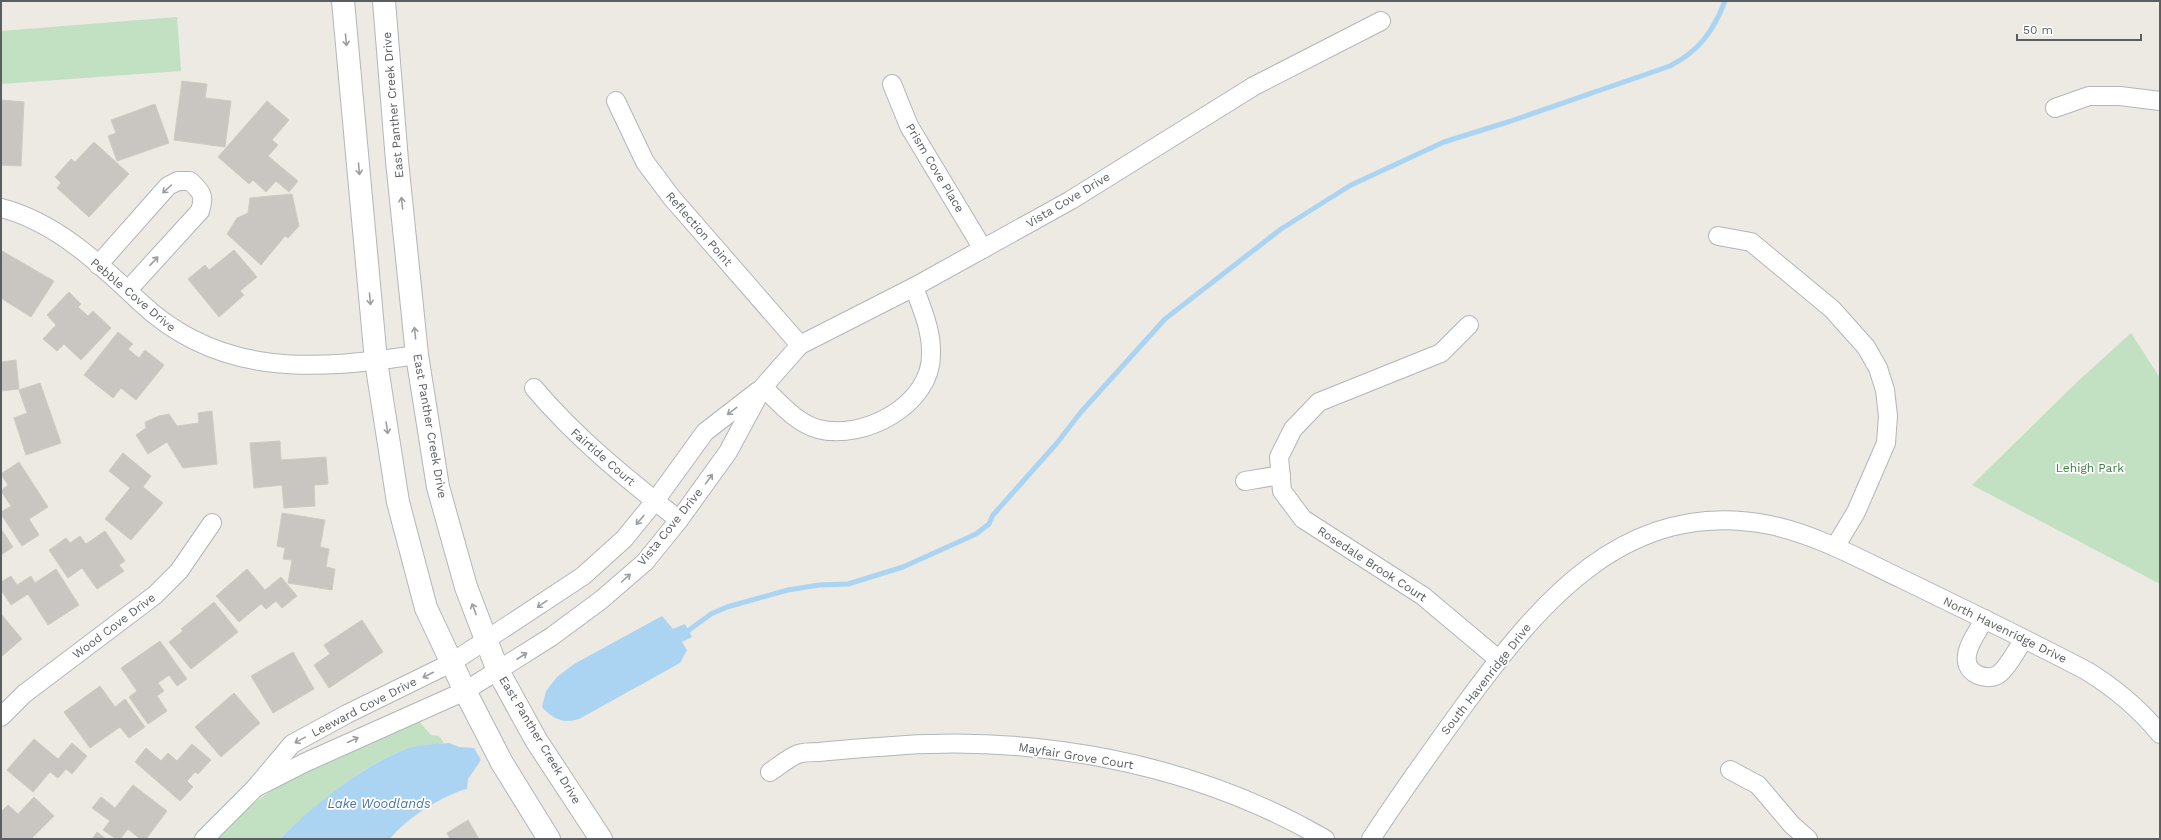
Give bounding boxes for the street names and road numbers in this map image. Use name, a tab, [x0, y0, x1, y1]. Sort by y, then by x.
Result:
street label: East Panther Creek Drive	[380, 31, 406, 179]
street label: Prism Cove Place	[903, 121, 967, 215]
street label: Vista Cove Drive	[1023, 169, 1113, 231]
street label: Reflection Point	[663, 189, 735, 269]
street label: Pebble Cove Drive	[88, 255, 178, 335]
street label: East Panther Creek Drive	[410, 353, 450, 500]
street label: Fairtide Court	[568, 425, 638, 489]
street label: Vista Cove Drive	[635, 485, 706, 569]
street label: Rosedale Brook Court	[1315, 523, 1429, 605]
street label: Wood Cove Drive	[70, 590, 158, 662]
street label: North Havenridge Drive	[1941, 594, 2069, 666]
street label: South Havenridge Drive	[1438, 620, 1534, 738]
street label: Leeward Cove Drive	[309, 674, 419, 740]
street label: East Panther Creek Drive	[496, 674, 584, 807]
street label: Mayfair Grove Court	[1018, 740, 1134, 772]

